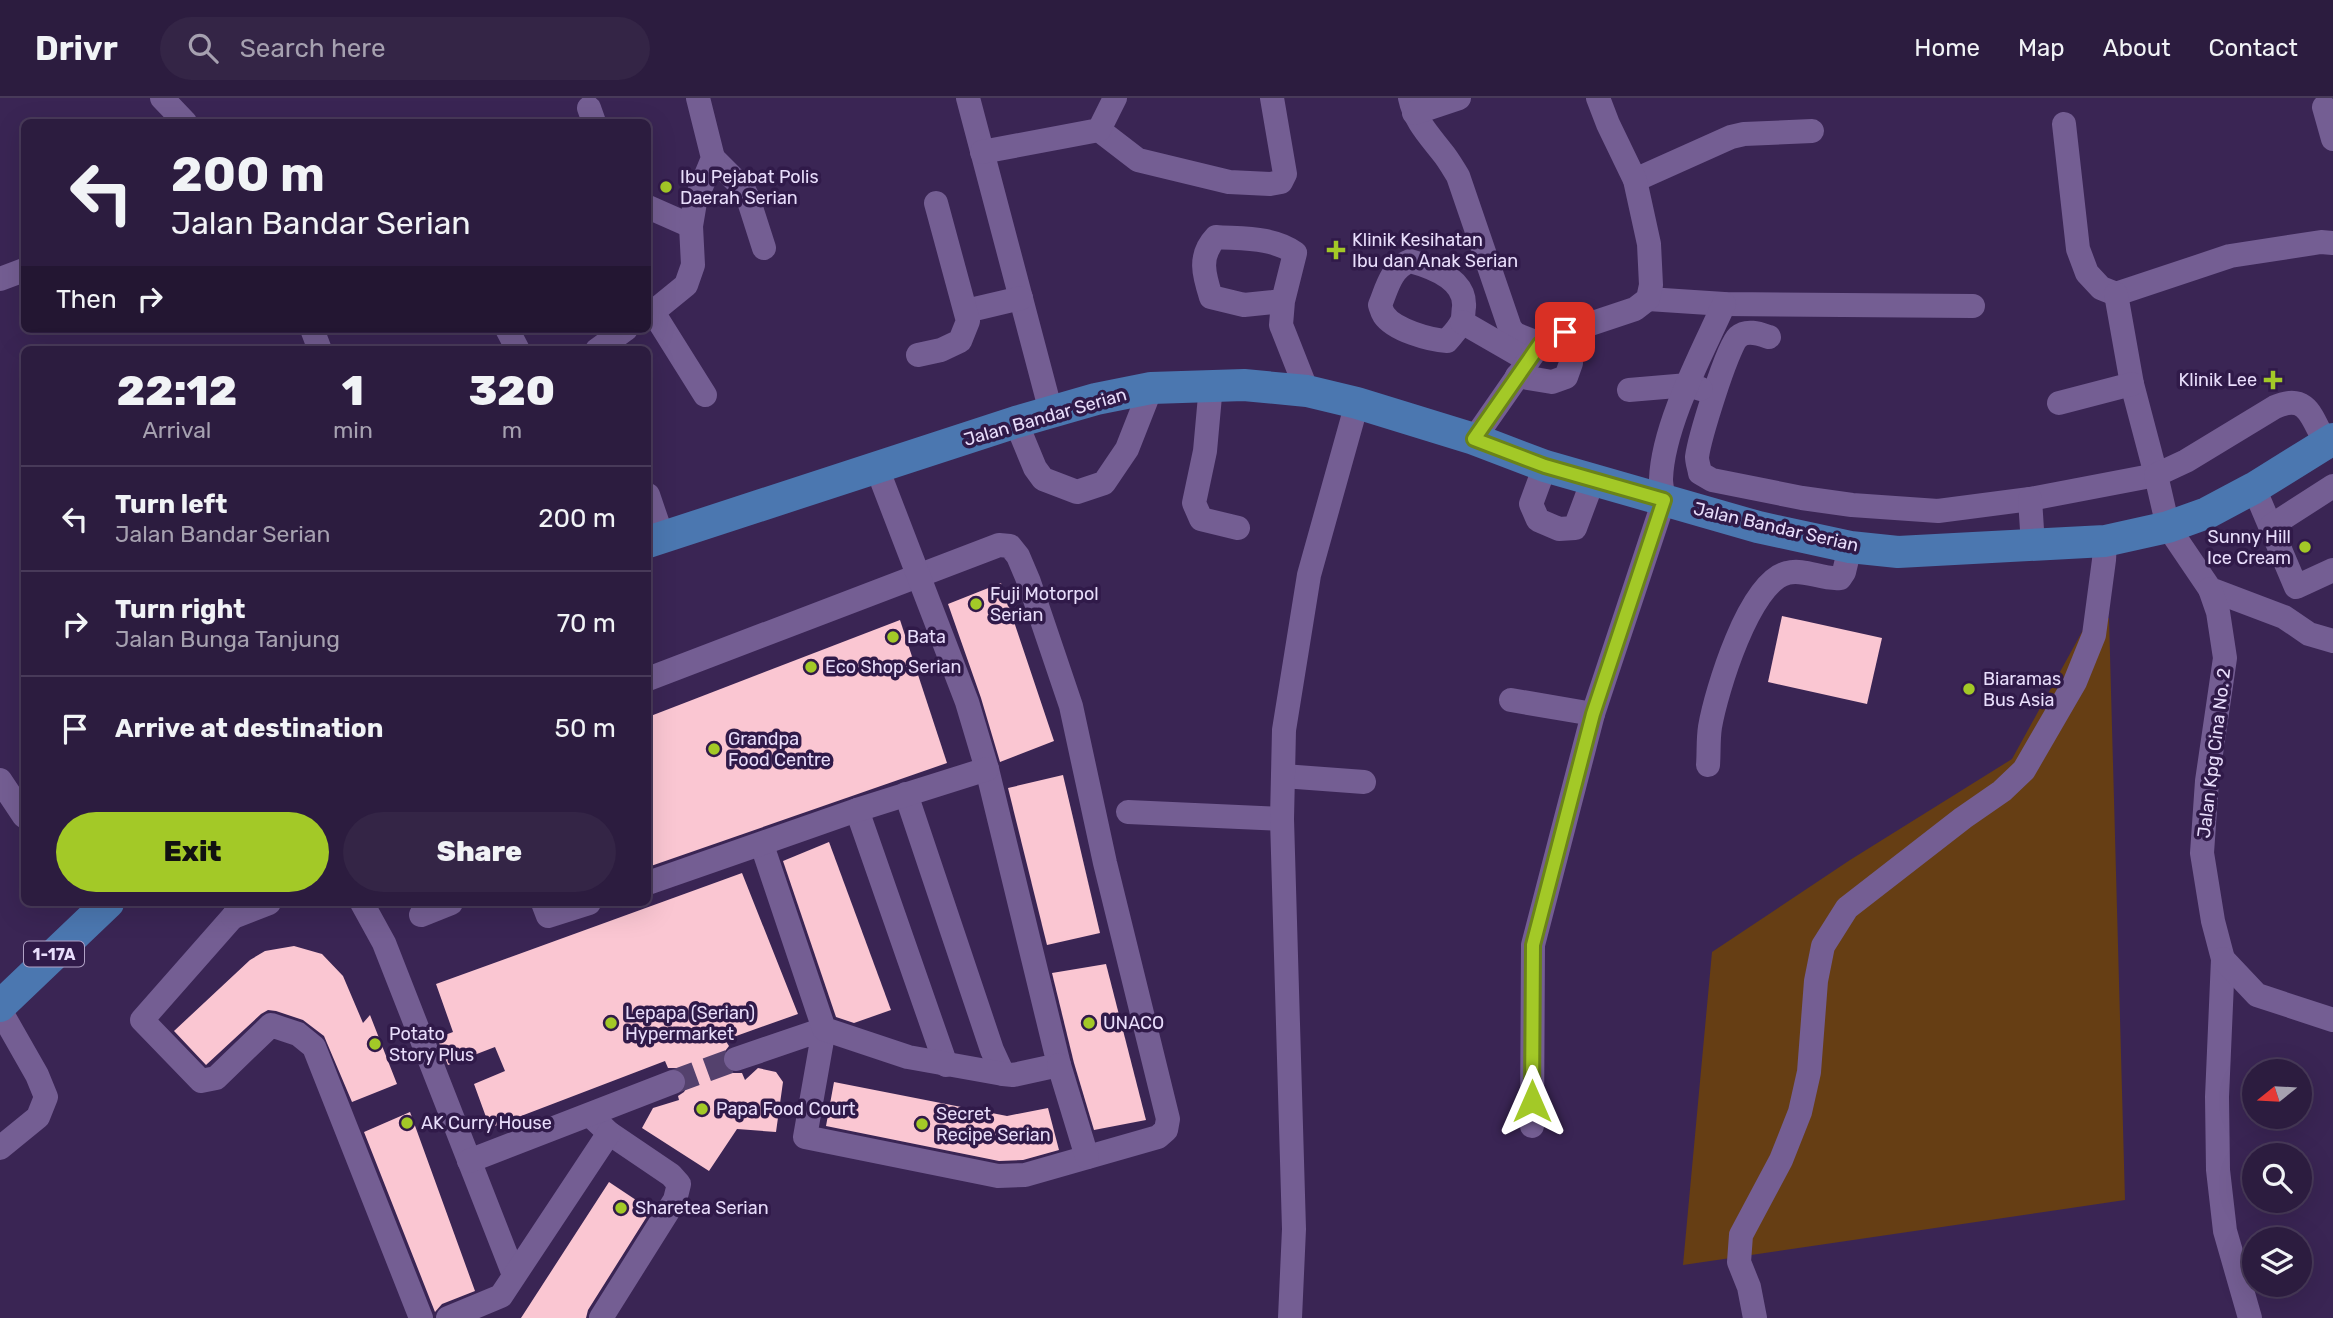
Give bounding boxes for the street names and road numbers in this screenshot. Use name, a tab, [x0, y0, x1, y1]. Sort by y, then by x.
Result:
street label: Jalan Bandar Serian	[961, 383, 1129, 451]
street label: Jalan Bandar Serian	[1691, 497, 1861, 557]
street label: Jalan Kpg Cina No. 2	[2193, 667, 2235, 839]
road number: 1-17A	[24, 942, 84, 967]

